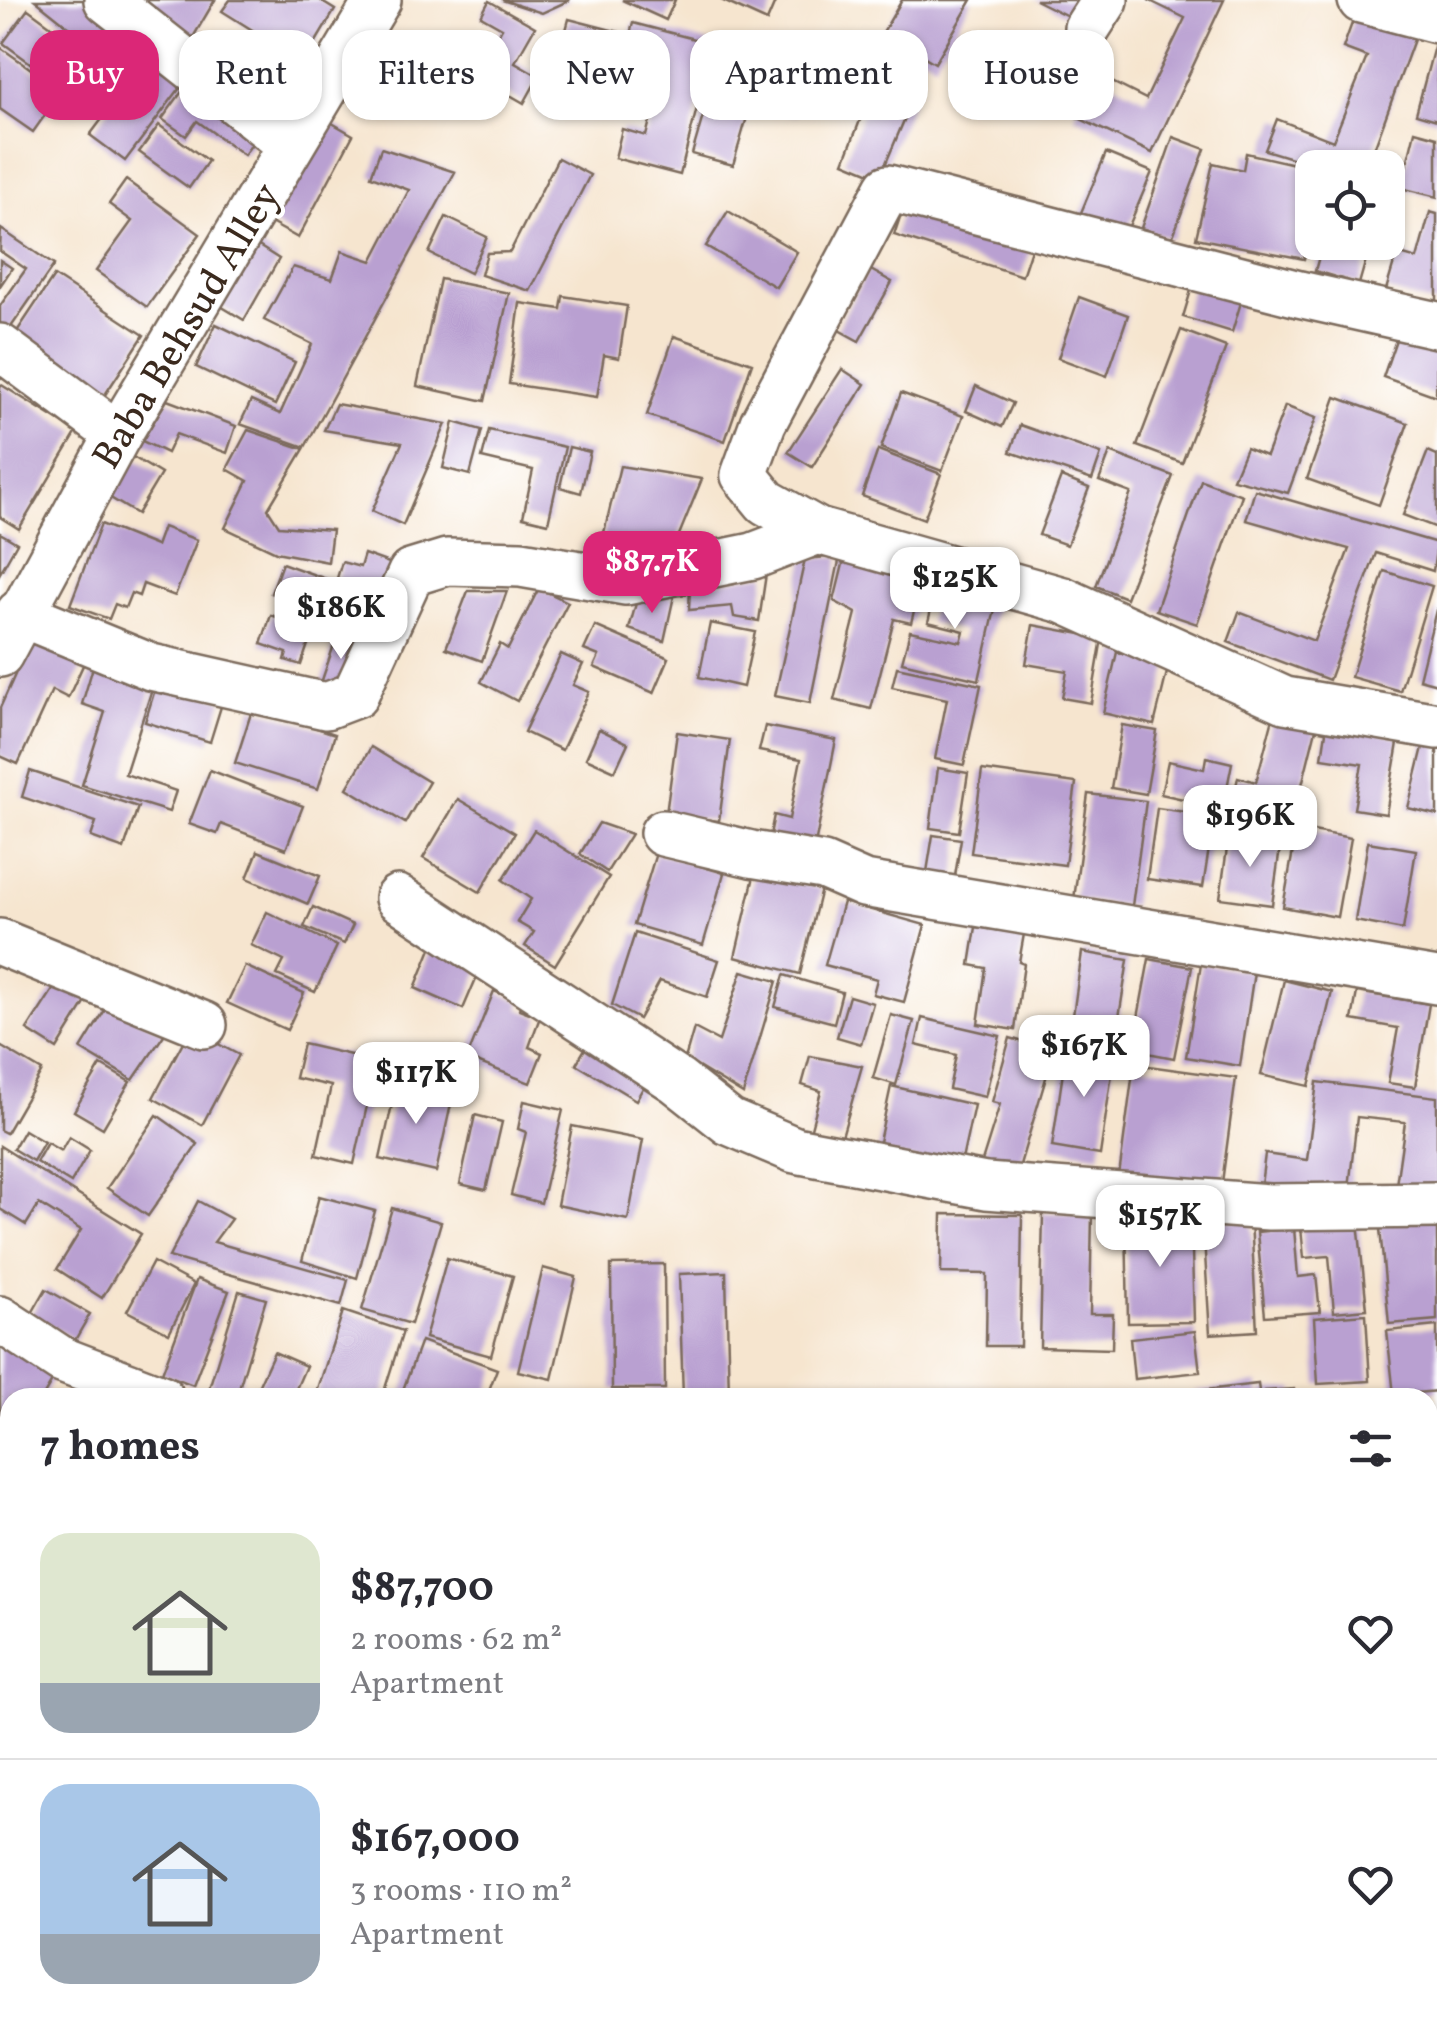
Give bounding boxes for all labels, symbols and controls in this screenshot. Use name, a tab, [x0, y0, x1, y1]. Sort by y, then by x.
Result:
chip: Buy	[30, 30, 159, 120]
chip: Rent	[179, 30, 322, 120]
chip: Filters	[342, 30, 510, 120]
chip: New	[530, 30, 670, 120]
chip: Apartment	[690, 30, 928, 120]
chip: House	[948, 30, 1114, 120]
map controls	[1295, 150, 1405, 260]
button: locate	[1295, 150, 1405, 260]
street label: Baba Behsud Alley	[81, 173, 296, 481]
pin: $87.7K	[571, 531, 733, 616]
text: $87.7K	[605, 541, 699, 585]
pin: $125K	[885, 547, 1025, 632]
text: $125K	[912, 557, 998, 601]
pin: $186K	[271, 577, 411, 662]
text: $186K	[297, 587, 385, 631]
pin: $196K	[1180, 785, 1320, 870]
text: $196K	[1205, 795, 1295, 839]
pin: $167K	[1014, 1015, 1154, 1100]
text: $167K	[1041, 1025, 1127, 1069]
pin: $117K	[346, 1042, 486, 1127]
text: $117K	[375, 1052, 457, 1096]
pin: $157K	[1090, 1185, 1230, 1270]
text: $157K	[1118, 1195, 1202, 1239]
text: 7 homes	[40, 1419, 200, 1478]
icon: filters	[1343, 1421, 1398, 1476]
text: $87,700	[350, 1560, 494, 1619]
icon: home	[120, 1573, 240, 1693]
icon: heart	[1343, 1606, 1398, 1661]
text: 2 rooms · 62 m²	[350, 1619, 562, 1663]
text: Apartment	[350, 1663, 504, 1707]
text: $167,000	[350, 1811, 520, 1870]
icon: home	[120, 1824, 240, 1944]
icon: heart	[1343, 1857, 1398, 1912]
text: 3 rooms · 110 m²	[350, 1870, 572, 1914]
text: Apartment	[350, 1914, 504, 1958]

